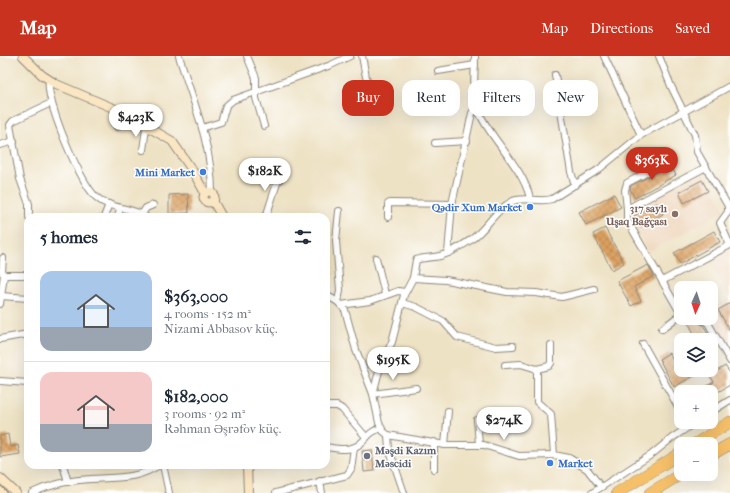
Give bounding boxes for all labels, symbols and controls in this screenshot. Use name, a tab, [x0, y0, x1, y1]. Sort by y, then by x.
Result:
text: Map	[20, 17, 56, 39]
text: Map	[541, 20, 568, 37]
text: Directions	[590, 20, 653, 37]
text: Saved	[675, 20, 710, 37]
chip: Buy	[342, 80, 394, 116]
chip: Rent	[402, 80, 460, 116]
chip: Filters	[468, 80, 535, 116]
chip: New	[543, 80, 598, 116]
pin: $423K	[108, 104, 164, 138]
text: $423K	[118, 109, 154, 124]
pin: $363K	[624, 147, 680, 181]
text: $363K	[635, 152, 669, 167]
pin: $182K	[237, 158, 293, 192]
text: $182K	[248, 163, 282, 178]
place label: Mini Market	[134, 166, 196, 179]
marker: Mini Market	[198, 167, 208, 177]
place label: Qədir Xum Market	[432, 201, 523, 214]
marker: Qədir Xum Market	[525, 202, 535, 212]
place label: 317 saylı Uşaq Bağçası	[605, 202, 668, 228]
marker: 317 saylı Uşaq Bağçası	[670, 209, 680, 219]
icon: filters	[292, 226, 314, 248]
text: 5 homes	[40, 227, 98, 247]
north arrow	[674, 281, 718, 325]
map controls	[674, 281, 718, 481]
text: $363,000	[164, 286, 228, 306]
icon: home	[72, 287, 120, 335]
text: 4 rooms · 152 m²	[164, 306, 251, 321]
text: Nizami Abbasov küç.	[164, 321, 278, 336]
button: layers	[674, 333, 718, 377]
pin: $195K	[365, 347, 421, 381]
text: $195K	[376, 352, 410, 367]
button: +	[674, 385, 718, 429]
text: $182,000	[164, 386, 228, 406]
icon: home	[72, 388, 120, 436]
text: 3 rooms · 92 m²	[164, 406, 245, 421]
pin: $274K	[476, 407, 532, 441]
text: $274K	[486, 412, 522, 427]
text: Rəhman Əşrəfov küç.	[164, 421, 281, 436]
button: −	[674, 437, 718, 481]
place label: Məşdi Kazım Məscidi	[374, 444, 437, 470]
marker: Məşdi Kazım Məscidi	[362, 451, 372, 461]
place label: Market	[557, 457, 594, 470]
marker: Market	[545, 458, 555, 468]

